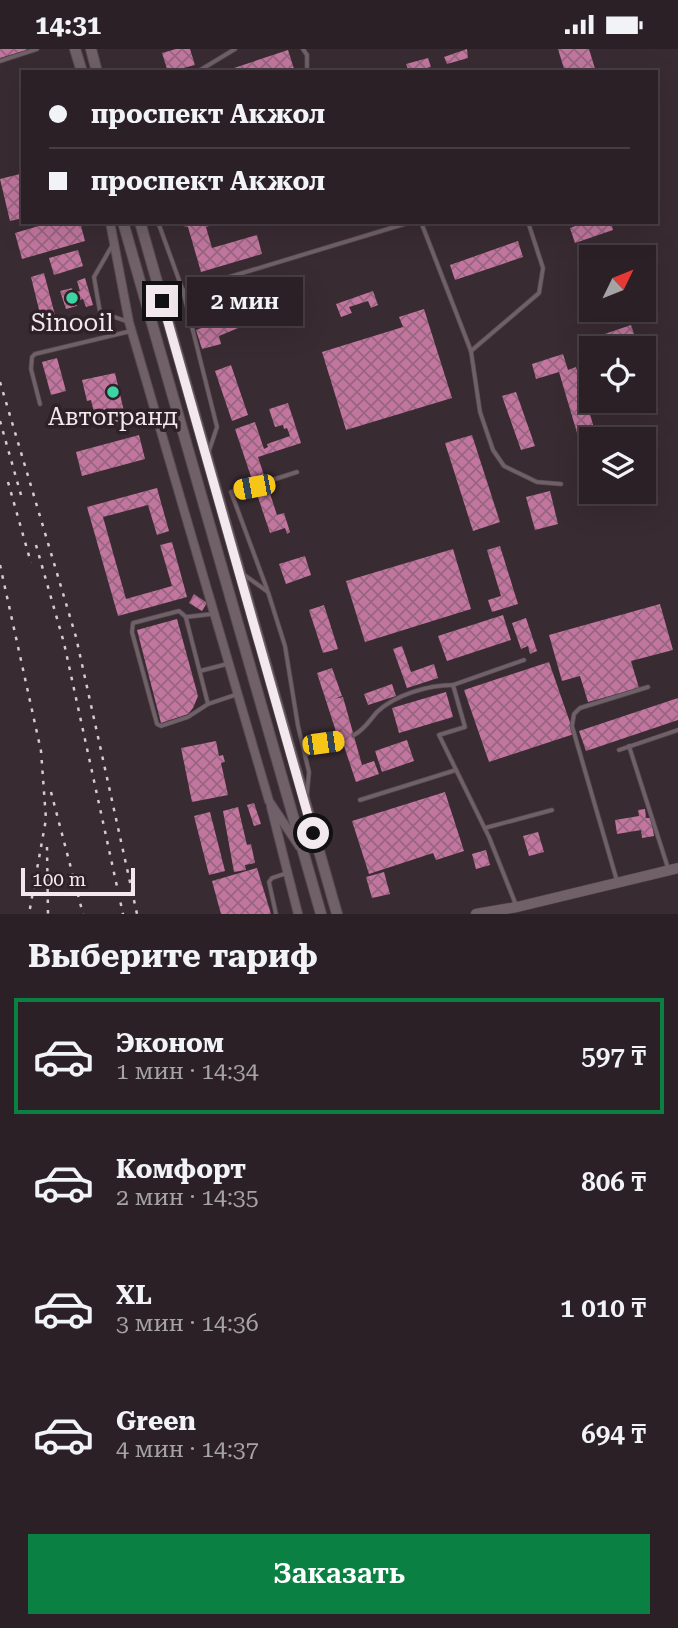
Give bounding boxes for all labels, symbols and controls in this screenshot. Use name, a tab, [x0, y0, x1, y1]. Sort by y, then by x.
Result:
text: 14:31	[35, 10, 101, 40]
text: проспект Акжол	[91, 99, 325, 129]
text: проспект Акжол	[91, 166, 325, 196]
north arrow	[579, 245, 656, 322]
map controls	[579, 245, 656, 504]
callout: 2 мин	[186, 277, 302, 325]
route end	[146, 285, 178, 317]
text: 2 мин	[211, 288, 279, 315]
marker: Sinooil	[64, 290, 80, 306]
place label: Sinooil	[31, 309, 113, 337]
button: locate	[579, 336, 656, 413]
marker: Автогранд	[105, 384, 121, 400]
place label: Автогранд	[48, 403, 178, 431]
button: layers	[579, 427, 656, 504]
car	[232, 473, 277, 501]
car	[301, 730, 346, 756]
route start	[297, 817, 329, 849]
scale bar	[21, 865, 135, 897]
text: 100 m	[32, 868, 86, 891]
text: Выберите тариф	[28, 937, 318, 975]
icon: car	[32, 1025, 95, 1088]
text: Эконом	[116, 1028, 224, 1058]
text: 597 ₸	[581, 1041, 646, 1071]
text: 1 мин · 14:34	[116, 1058, 259, 1085]
icon: car	[32, 1151, 95, 1214]
text: Комфорт	[116, 1154, 246, 1184]
text: 806 ₸	[581, 1167, 646, 1197]
text: 2 мин · 14:35	[116, 1184, 259, 1211]
icon: car	[32, 1277, 95, 1340]
text: XL	[116, 1280, 152, 1310]
text: 1 010 ₸	[560, 1293, 646, 1323]
text: 3 мин · 14:36	[116, 1310, 259, 1337]
icon: car	[32, 1403, 95, 1466]
text: Green	[116, 1406, 196, 1436]
text: 694 ₸	[581, 1419, 646, 1449]
text: 4 мин · 14:37	[116, 1436, 259, 1463]
button: Заказать	[28, 1534, 650, 1614]

